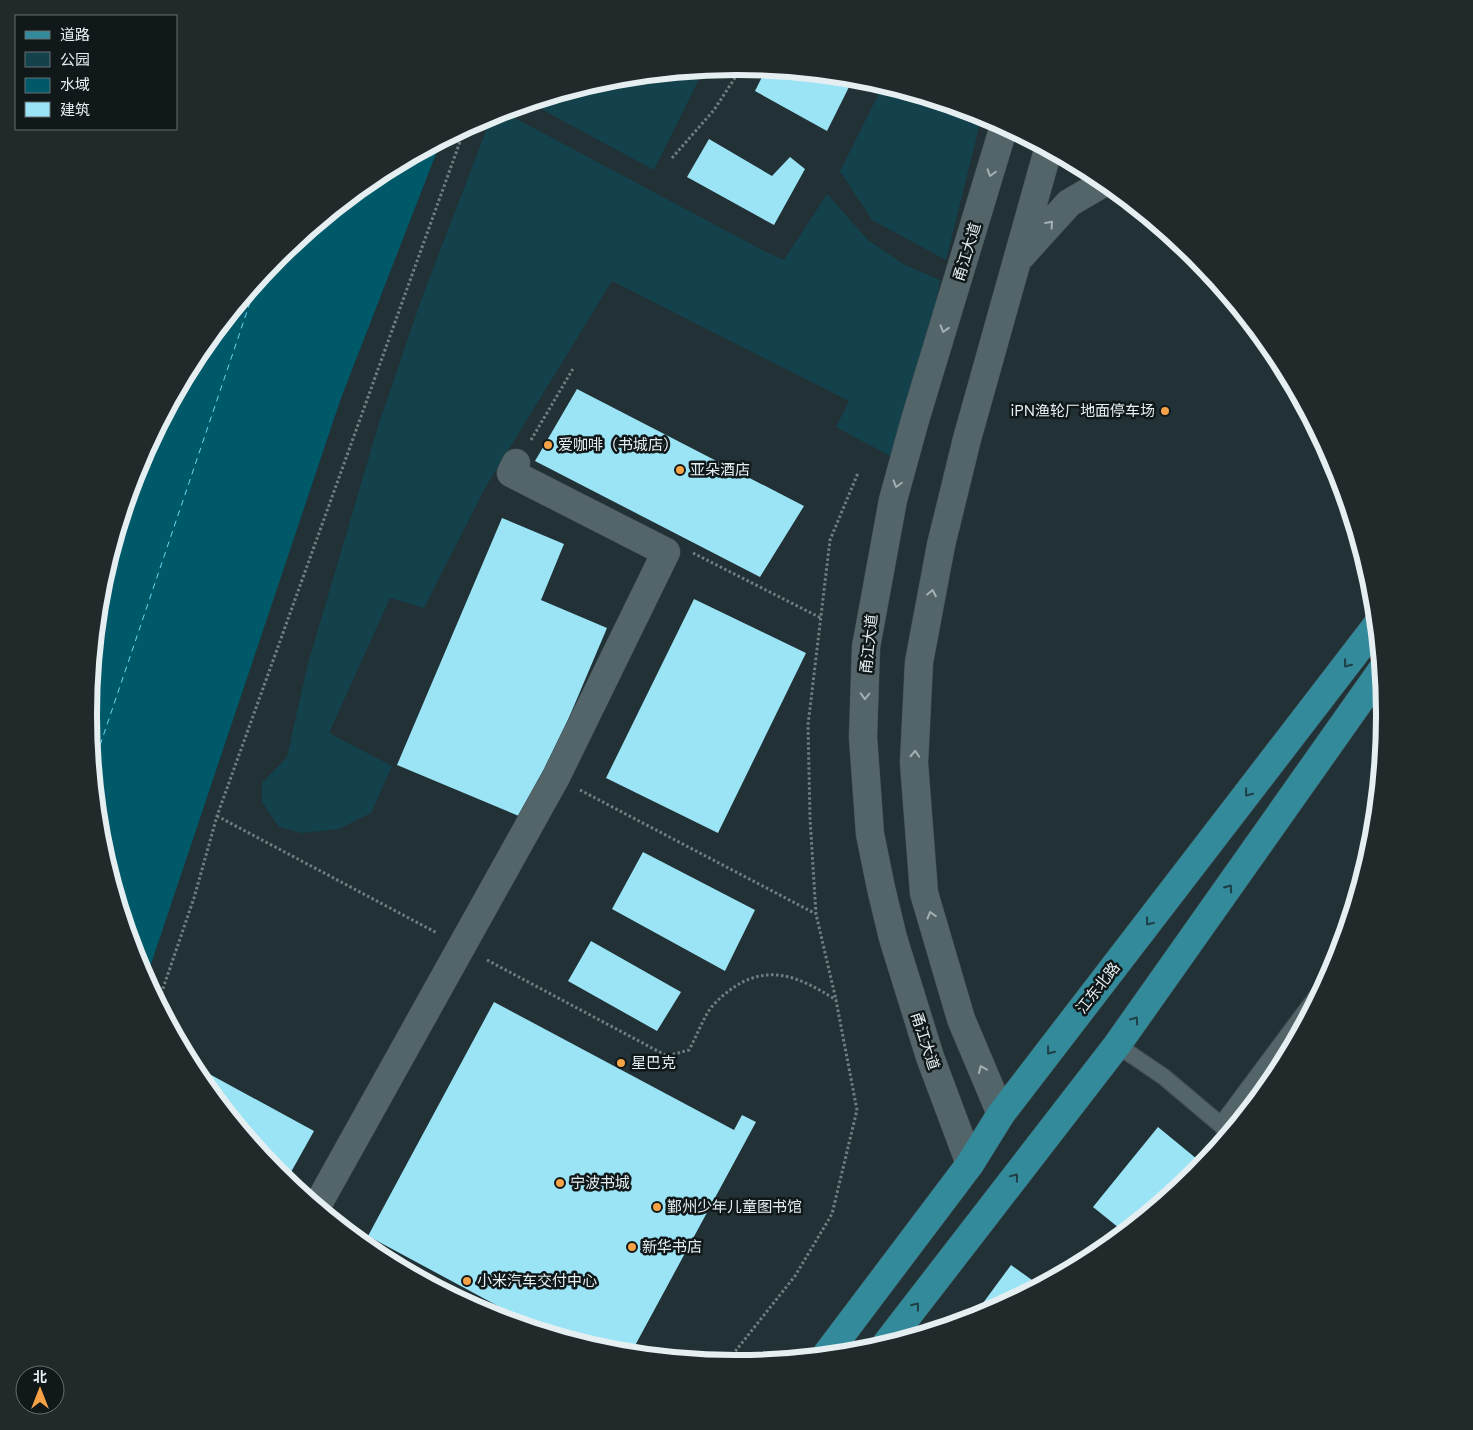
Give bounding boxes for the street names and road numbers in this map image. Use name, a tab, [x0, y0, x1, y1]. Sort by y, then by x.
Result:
street label: 甬江大道	[949, 220, 983, 283]
street label: 甬江大道	[856, 613, 880, 675]
street label: 江东北路	[1072, 958, 1123, 1017]
street label: 甬江大道	[908, 1009, 944, 1072]

